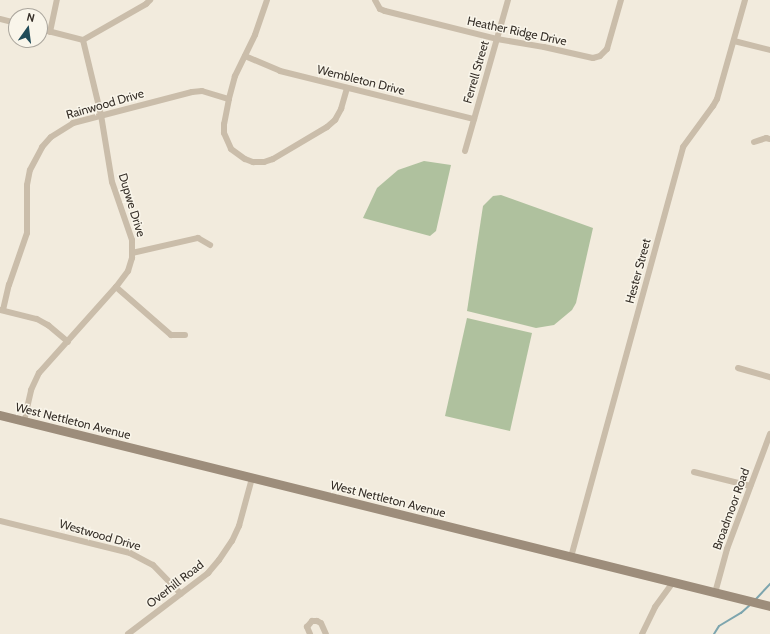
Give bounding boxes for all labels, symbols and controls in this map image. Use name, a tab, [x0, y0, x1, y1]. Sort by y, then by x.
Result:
north arrow	[8, 8, 48, 48]
text: N	[25, 10, 36, 25]
street label: Heather Ridge Drive	[466, 13, 568, 49]
street label: Ferrell Street	[460, 39, 492, 105]
street label: Wembleton Drive	[316, 62, 406, 98]
street label: Rainwood Drive	[64, 86, 146, 122]
street label: Dupwe Drive	[115, 171, 149, 239]
street label: Hester Street	[622, 237, 654, 305]
street label: West Nettleton Avenue	[14, 400, 132, 442]
street label: Broadmoor Road	[710, 466, 752, 552]
street label: West Nettleton Avenue	[329, 478, 447, 520]
street label: Westwood Drive	[58, 516, 142, 554]
street label: Overhill Road	[144, 557, 206, 611]

